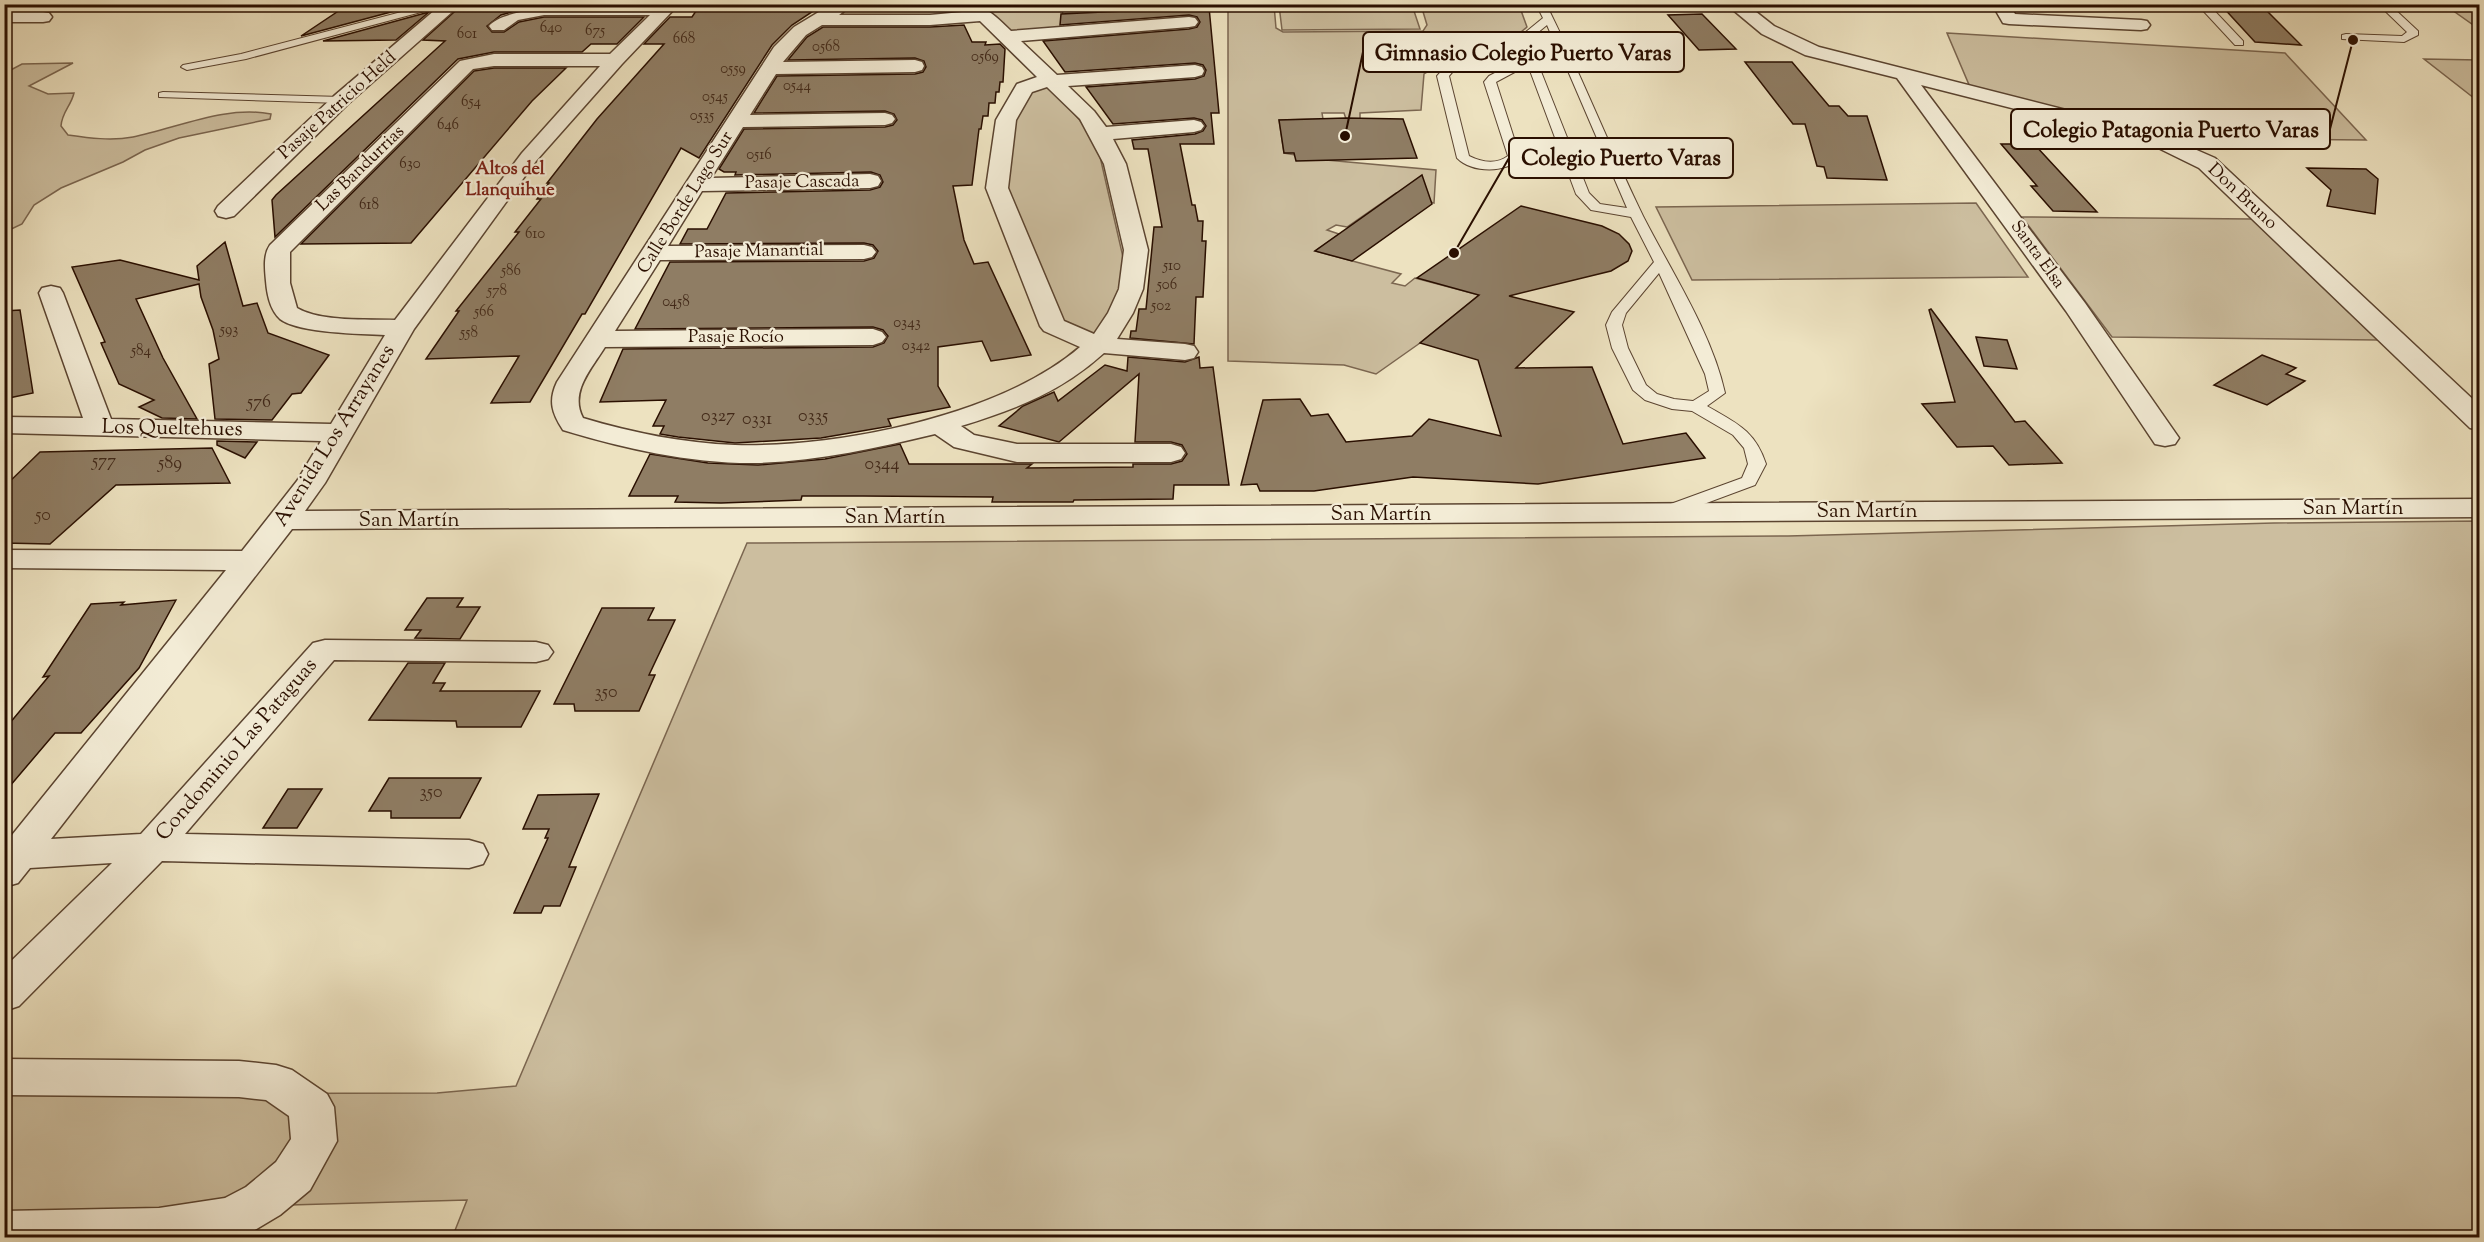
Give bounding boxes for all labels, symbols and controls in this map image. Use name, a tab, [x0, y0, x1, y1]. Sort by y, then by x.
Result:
house number: 640	[540, 18, 562, 39]
house number: 675	[585, 21, 605, 42]
house number: 601	[457, 24, 477, 45]
house number: 668	[673, 29, 695, 50]
callout: Gimnasio Colegio Puerto Varas	[1363, 32, 1684, 72]
house number: 0568	[812, 37, 840, 58]
text: Gimnasio Colegio Puerto Varas	[1375, 39, 1672, 71]
street label: Pasaje Patricio Held	[273, 46, 403, 166]
house number: 0569	[971, 47, 999, 68]
house number: 0559	[720, 59, 746, 80]
house number: 0544	[783, 76, 812, 97]
house number: 0545	[702, 87, 728, 108]
house number: 654	[461, 92, 482, 113]
house number: 0535	[690, 106, 714, 127]
callout: Colegio Patagonia Puerto Varas	[2011, 109, 2330, 149]
house number: 646	[437, 115, 459, 136]
text: Colegio Patagonia Puerto Varas	[2023, 116, 2319, 148]
street label: Las Bandurrias	[311, 120, 411, 218]
street label: Calle Borde Lago Sur	[632, 126, 741, 279]
callout: Colegio Puerto Varas	[1509, 138, 1733, 178]
text: Colegio Puerto Varas	[1521, 144, 1721, 176]
house number: 0516	[746, 145, 772, 166]
house number: 630	[399, 154, 421, 175]
district label: Altos del Llanquihue	[465, 157, 555, 204]
street label: Don Bruno	[2201, 158, 2283, 236]
street label: Pasaje Cascada	[744, 169, 860, 197]
house number: 618	[359, 195, 379, 216]
street label: Santa Elsa	[2003, 215, 2071, 295]
house number: 610	[525, 224, 545, 245]
street label: Pasaje Manantial	[694, 238, 824, 266]
house number: 510	[1162, 256, 1181, 277]
house number: 586	[500, 261, 521, 282]
house number: 506	[1156, 275, 1177, 296]
house number: 578	[486, 281, 507, 302]
house number: 0458	[662, 292, 690, 313]
house number: 502	[1150, 296, 1171, 317]
house number: 566	[473, 302, 494, 323]
house number: 0343	[893, 313, 921, 334]
house number: 593	[219, 320, 238, 341]
house number: 558	[459, 323, 478, 344]
street label: Pasaje Rocío	[688, 325, 784, 351]
house number: 0342	[902, 336, 930, 357]
street label: Avenida Los Arrayanes	[267, 339, 403, 533]
house number: 584	[130, 341, 151, 362]
house number: 576	[246, 390, 271, 416]
house number: 0327	[701, 404, 735, 430]
house number: 0335	[798, 404, 828, 430]
house number: 0331	[742, 407, 772, 433]
street label: Los Queltehues	[101, 413, 243, 445]
house number: 577	[91, 449, 116, 475]
house number: 589	[157, 451, 182, 477]
house number: 0344	[865, 452, 899, 478]
street label: San Martín	[2302, 494, 2404, 524]
street label: San Martín	[1816, 497, 1918, 527]
street label: San Martín	[1330, 500, 1432, 530]
house number: 50	[34, 503, 51, 529]
street label: San Martín	[844, 503, 946, 533]
street label: San Martín	[358, 506, 460, 536]
street label: Condominio Las Pataguas	[149, 652, 325, 848]
house number: 350	[595, 680, 617, 706]
house number: 350	[420, 780, 442, 806]

